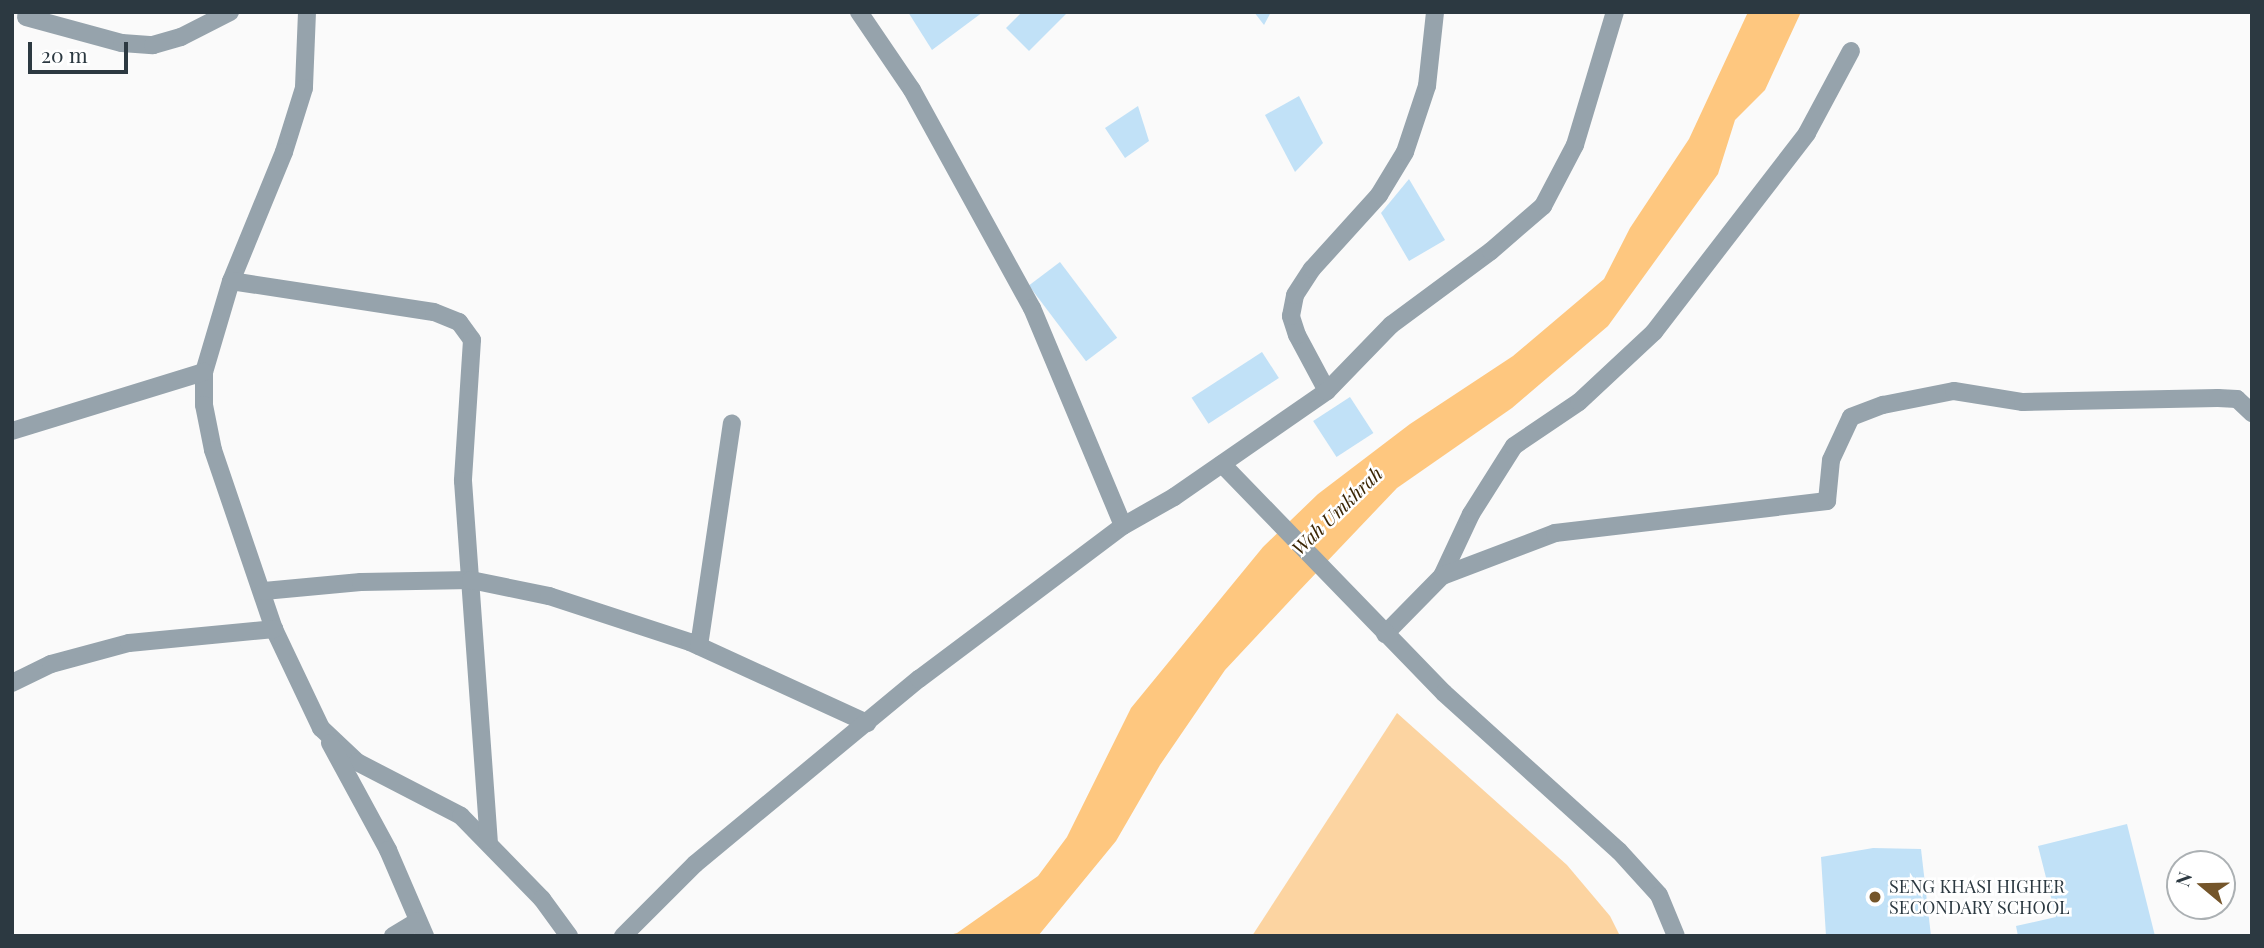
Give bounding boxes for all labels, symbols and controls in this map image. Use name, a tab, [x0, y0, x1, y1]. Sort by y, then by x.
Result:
scale bar	[32, 28, 131, 72]
text: 20 m	[41, 40, 88, 68]
water label: Wah Umkhrah	[1287, 462, 1387, 560]
north arrow	[2166, 850, 2236, 920]
text: N	[2169, 868, 2198, 890]
place label: SENG KHASI HIGHER SECONDARY SCHOOL	[1889, 876, 2070, 918]
marker: SENG KHASI HIGHER SECONDARY SCHOOL	[1867, 889, 1883, 905]

